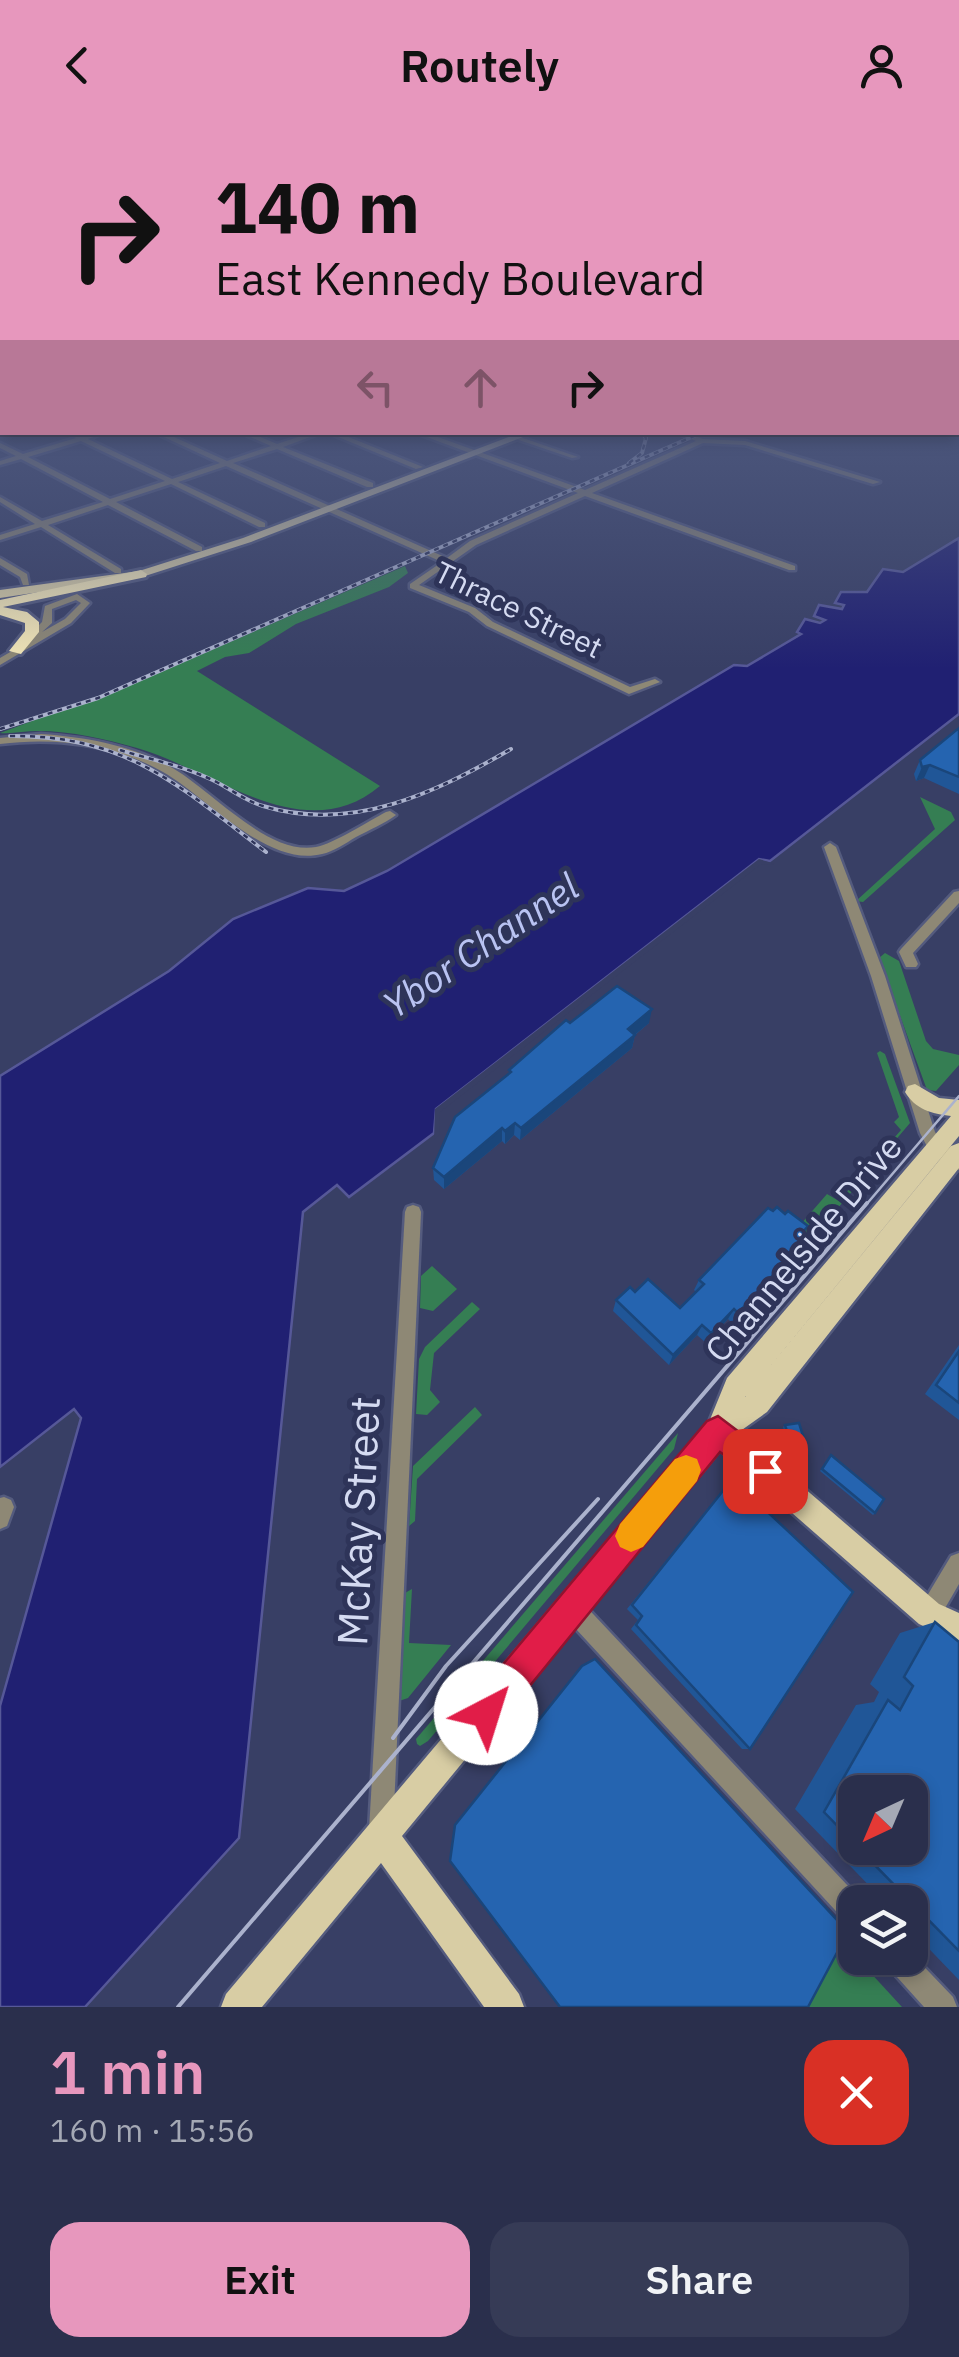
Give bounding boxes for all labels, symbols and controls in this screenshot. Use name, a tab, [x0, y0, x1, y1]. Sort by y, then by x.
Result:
text: Routely	[400, 36, 559, 94]
icon: back	[50, 38, 105, 93]
icon: person	[854, 38, 909, 93]
text: 140 m	[215, 161, 420, 252]
icon: right	[50, 170, 180, 300]
text: East Kennedy Boulevard	[215, 249, 705, 307]
icon: left	[348, 360, 403, 415]
icon: ahead	[453, 360, 508, 415]
icon: right	[558, 360, 613, 415]
street label: Thrace Street	[429, 552, 609, 666]
water label: Ybor Channel	[373, 862, 587, 1028]
street label: Channelside Drive	[694, 1125, 912, 1371]
street label: McKay Street	[324, 1395, 392, 1647]
pin	[723, 1429, 808, 1514]
icon: arrive	[738, 1444, 793, 1499]
position arrow	[434, 1661, 538, 1765]
north arrow	[838, 1775, 928, 1865]
map controls	[838, 1775, 928, 1975]
button: layers	[838, 1885, 928, 1975]
text: 1 min	[50, 2032, 205, 2111]
button: close	[804, 2040, 909, 2145]
text: 160 m · 15:56	[50, 2109, 255, 2151]
button: Exit	[50, 2222, 470, 2337]
button: Share	[490, 2222, 909, 2337]

